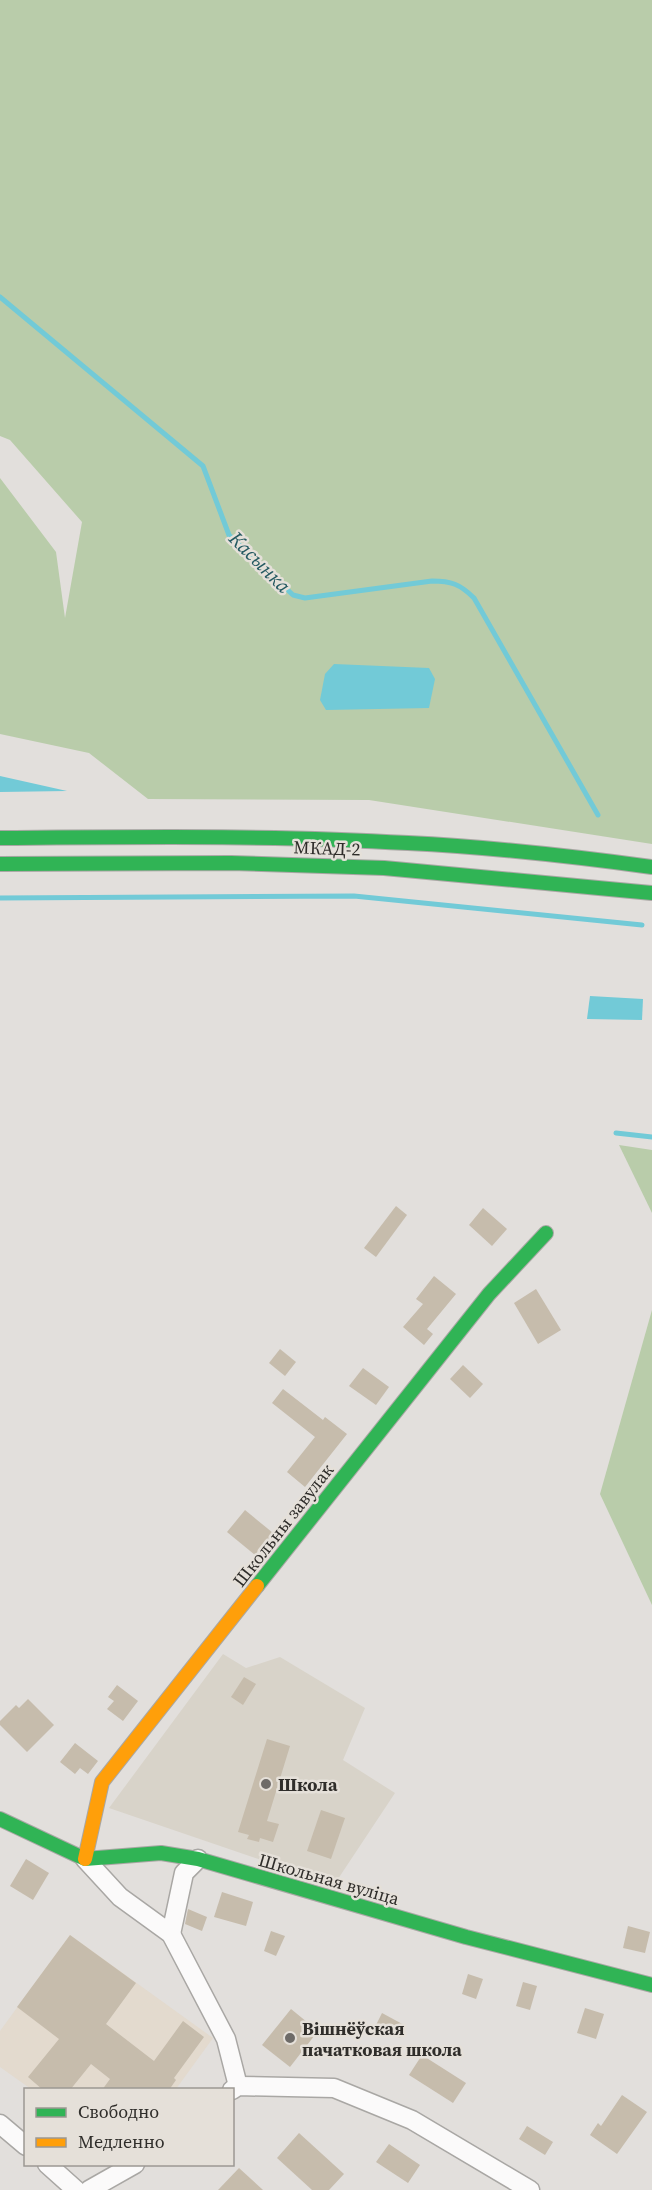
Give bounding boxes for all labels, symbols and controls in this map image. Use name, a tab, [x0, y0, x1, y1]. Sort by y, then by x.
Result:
water label: Касынка	[222, 524, 298, 600]
street label: МКАД-2	[293, 834, 361, 862]
street label: Школьны завулак	[227, 1458, 339, 1592]
place label: Школа	[278, 1772, 338, 1797]
marker: Школа	[259, 1777, 273, 1791]
street label: Школьная вуліца	[256, 1847, 403, 1911]
place label: Вішнёўская пачатковая школа	[302, 2016, 462, 2062]
marker: Вішнёўская пачатковая школа	[283, 2031, 297, 2045]
legend	[24, 2088, 234, 2166]
text: Свободно	[78, 2099, 159, 2124]
text: Медленно	[78, 2129, 165, 2154]

